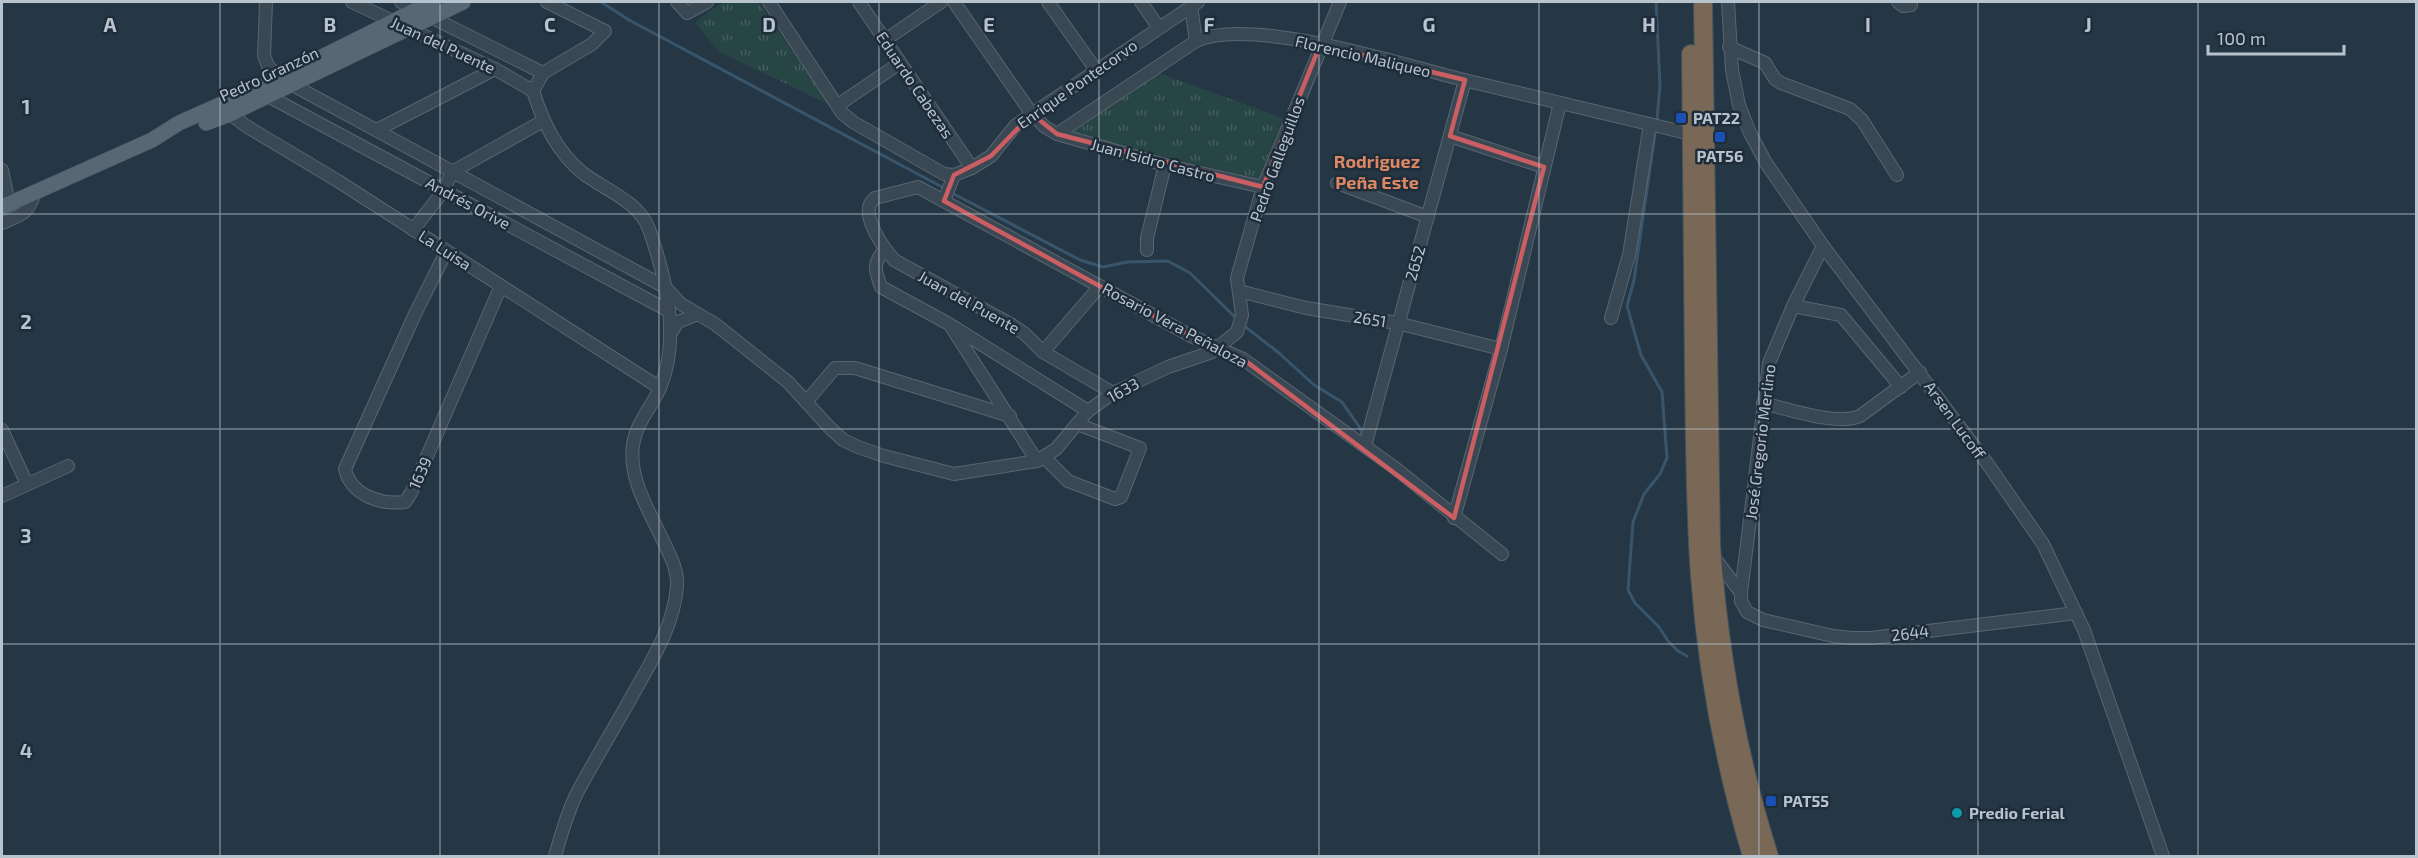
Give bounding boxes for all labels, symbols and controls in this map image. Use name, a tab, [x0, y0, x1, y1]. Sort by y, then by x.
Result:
text: A	[103, 12, 117, 36]
text: B	[324, 12, 336, 36]
street label: Juan del Puente	[388, 12, 498, 77]
text: C	[544, 12, 556, 36]
text: D	[762, 12, 776, 36]
text: E	[983, 12, 995, 36]
text: F	[1203, 12, 1215, 36]
text: G	[1423, 12, 1435, 36]
text: H	[1642, 12, 1656, 36]
text: I	[1865, 12, 1871, 36]
text: J	[2084, 12, 2092, 36]
scale bar	[2208, 18, 2344, 56]
text: 100 m	[2217, 27, 2266, 49]
street label: Eduardo Cabezas	[873, 28, 958, 142]
street label: Florencio Maliqueo	[1294, 31, 1433, 80]
street label: Enrique Pontecorvo	[1013, 35, 1140, 132]
street label: Pedro Granzón	[216, 42, 321, 105]
text: 1	[22, 94, 30, 118]
street label: Pedro Galleguillos	[1245, 94, 1308, 224]
place label: PAT22	[1693, 108, 1740, 127]
marker: PAT22	[1674, 111, 1688, 125]
marker: PAT56	[1713, 130, 1727, 144]
street label: Juan Isidro Castro	[1089, 134, 1217, 185]
place label: PAT56	[1697, 146, 1743, 165]
district label: Rodriguez Peña Este	[1334, 150, 1420, 193]
street label: Andrés Orive	[423, 172, 514, 233]
street label: La Luisa	[415, 226, 475, 274]
street label: 2652	[1400, 243, 1429, 283]
street label: Juan del Puente	[915, 266, 1023, 337]
street label: Rosario Vera Peñaloza	[1099, 278, 1251, 371]
street label: 2651	[1352, 307, 1388, 330]
text: 2	[20, 309, 32, 333]
street label: José Gregorio Merlino	[1741, 363, 1778, 521]
street label: 1633	[1104, 373, 1142, 406]
street label: Arsen Lucoff	[1921, 377, 1990, 463]
street label: 1639	[404, 454, 435, 492]
text: 3	[20, 523, 32, 547]
street label: 2644	[1890, 621, 1930, 644]
text: 4	[20, 738, 33, 762]
place label: PAT55	[1783, 791, 1829, 810]
marker: PAT55	[1764, 794, 1778, 808]
place label: Predio Ferial	[1969, 803, 2066, 822]
marker: Predio Ferial	[1950, 806, 1964, 820]

